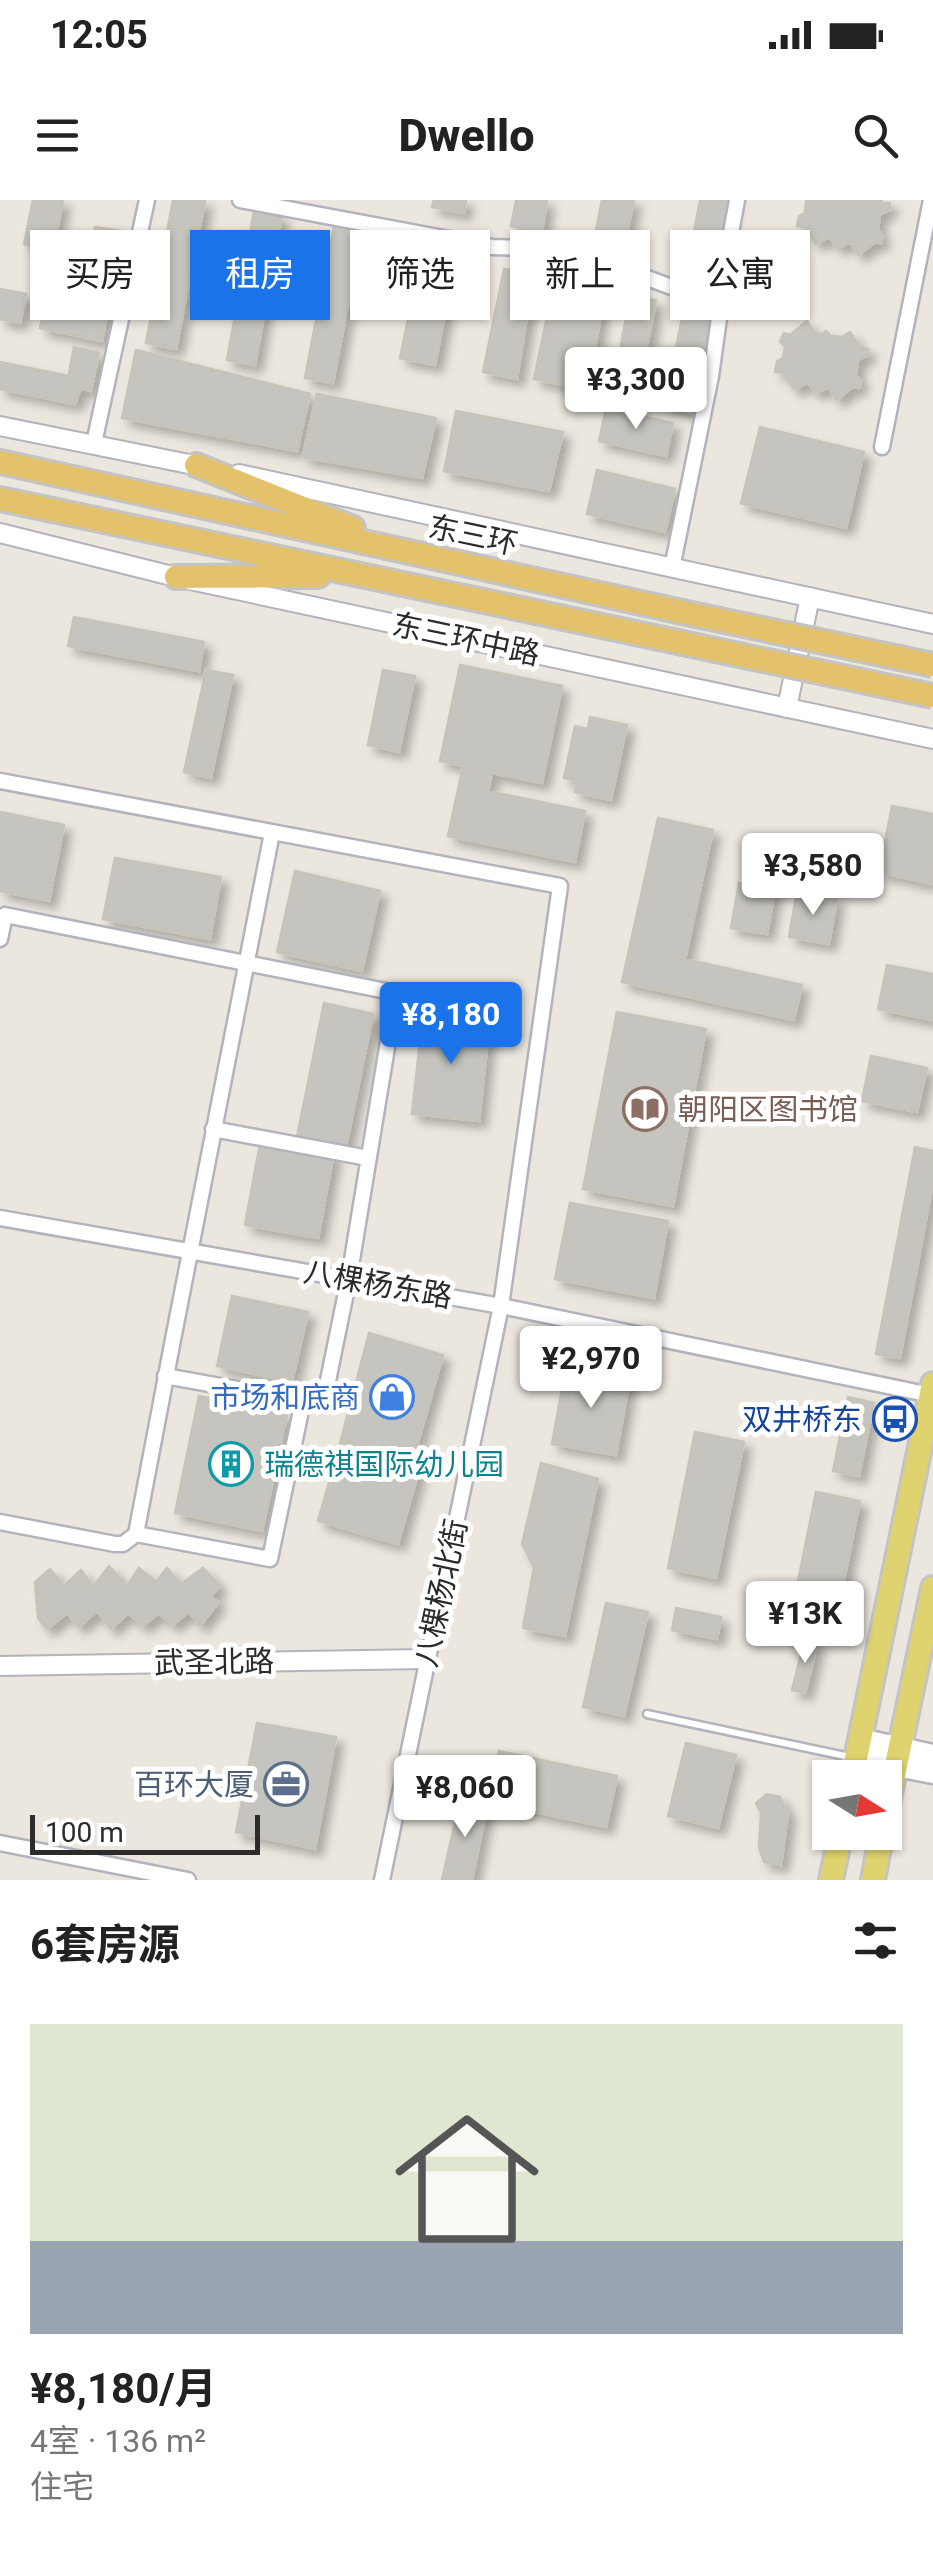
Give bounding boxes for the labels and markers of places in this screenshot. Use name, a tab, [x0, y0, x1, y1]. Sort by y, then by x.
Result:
pin: ¥3,300	[555, 347, 717, 432]
pin: ¥3,580	[732, 833, 894, 918]
pin: ¥8,180	[370, 982, 532, 1067]
library icon: 朝阳区图书馆	[622, 1086, 668, 1132]
place label: 朝阳区图书馆	[678, 1092, 858, 1127]
pin: ¥2,970	[510, 1326, 672, 1411]
shop icon: 市场和底商	[369, 1374, 415, 1420]
place label: 市场和底商	[210, 1380, 360, 1415]
bus stop icon: 双井桥东	[872, 1396, 918, 1442]
place label: 双井桥东	[742, 1402, 862, 1437]
building icon: 瑞德祺国际幼儿园	[208, 1441, 254, 1487]
place label: 瑞德祺国际幼儿园	[264, 1447, 504, 1482]
pin: ¥13K	[746, 1581, 864, 1666]
pin: ¥8,060	[384, 1755, 546, 1840]
office icon: 百环大厦	[263, 1761, 309, 1807]
place label: 百环大厦	[134, 1767, 254, 1802]

